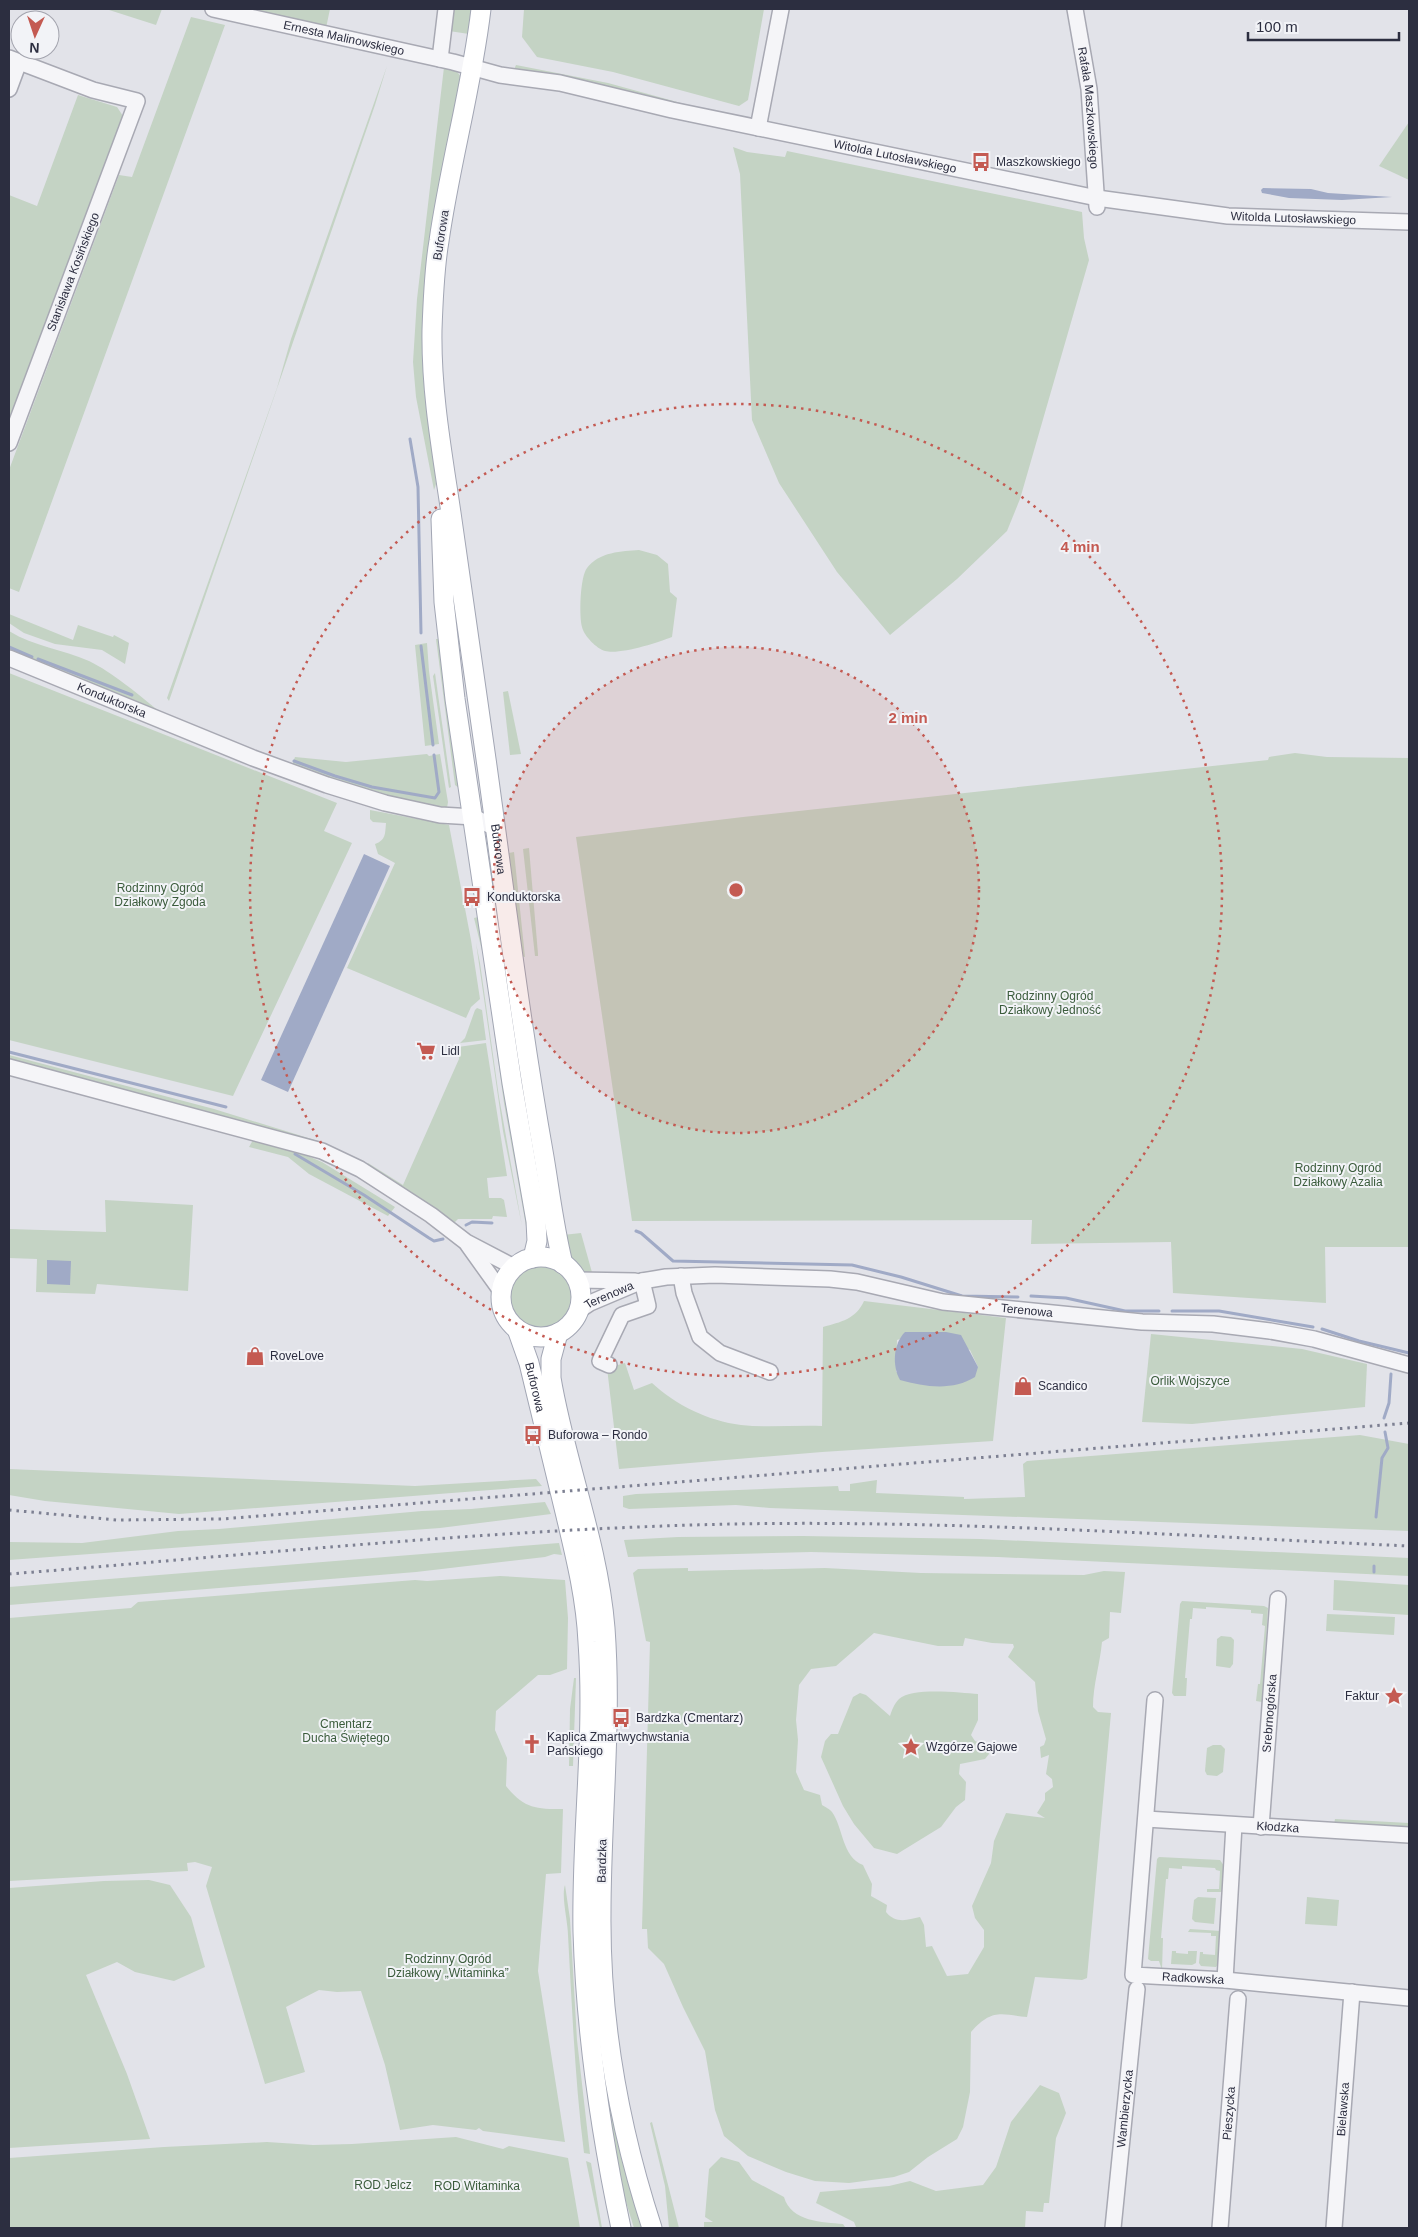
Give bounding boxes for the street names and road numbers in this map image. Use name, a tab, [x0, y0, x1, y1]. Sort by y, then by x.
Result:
street label: Ernesta Malinowskiego	[282, 18, 406, 58]
street label: Rafała Maszkowskiego	[1075, 46, 1101, 170]
street label: Witolda Lutosławskiego	[832, 137, 958, 176]
street label: Buforowa	[430, 209, 452, 261]
street label: Witolda Lutosławskiego	[1230, 209, 1357, 227]
street label: Stanisława Kosińskiego	[44, 210, 102, 333]
street label: Konduktorska	[75, 680, 149, 721]
street label: Buforowa	[488, 823, 509, 876]
street label: Terenowa	[582, 1278, 636, 1312]
street label: Terenowa	[1000, 1301, 1054, 1320]
street label: Buforowa	[522, 1361, 548, 1414]
street label: Srebrnogórska	[1260, 1673, 1279, 1753]
street label: Kłodzka	[1256, 1819, 1300, 1835]
street label: Bardzka	[595, 1839, 609, 1883]
street label: Radkowska	[1162, 1970, 1225, 1987]
street label: Wambierzycka	[1114, 2069, 1136, 2148]
street label: Bielawska	[1334, 2082, 1352, 2137]
street label: Pieszycka	[1220, 2086, 1238, 2141]

